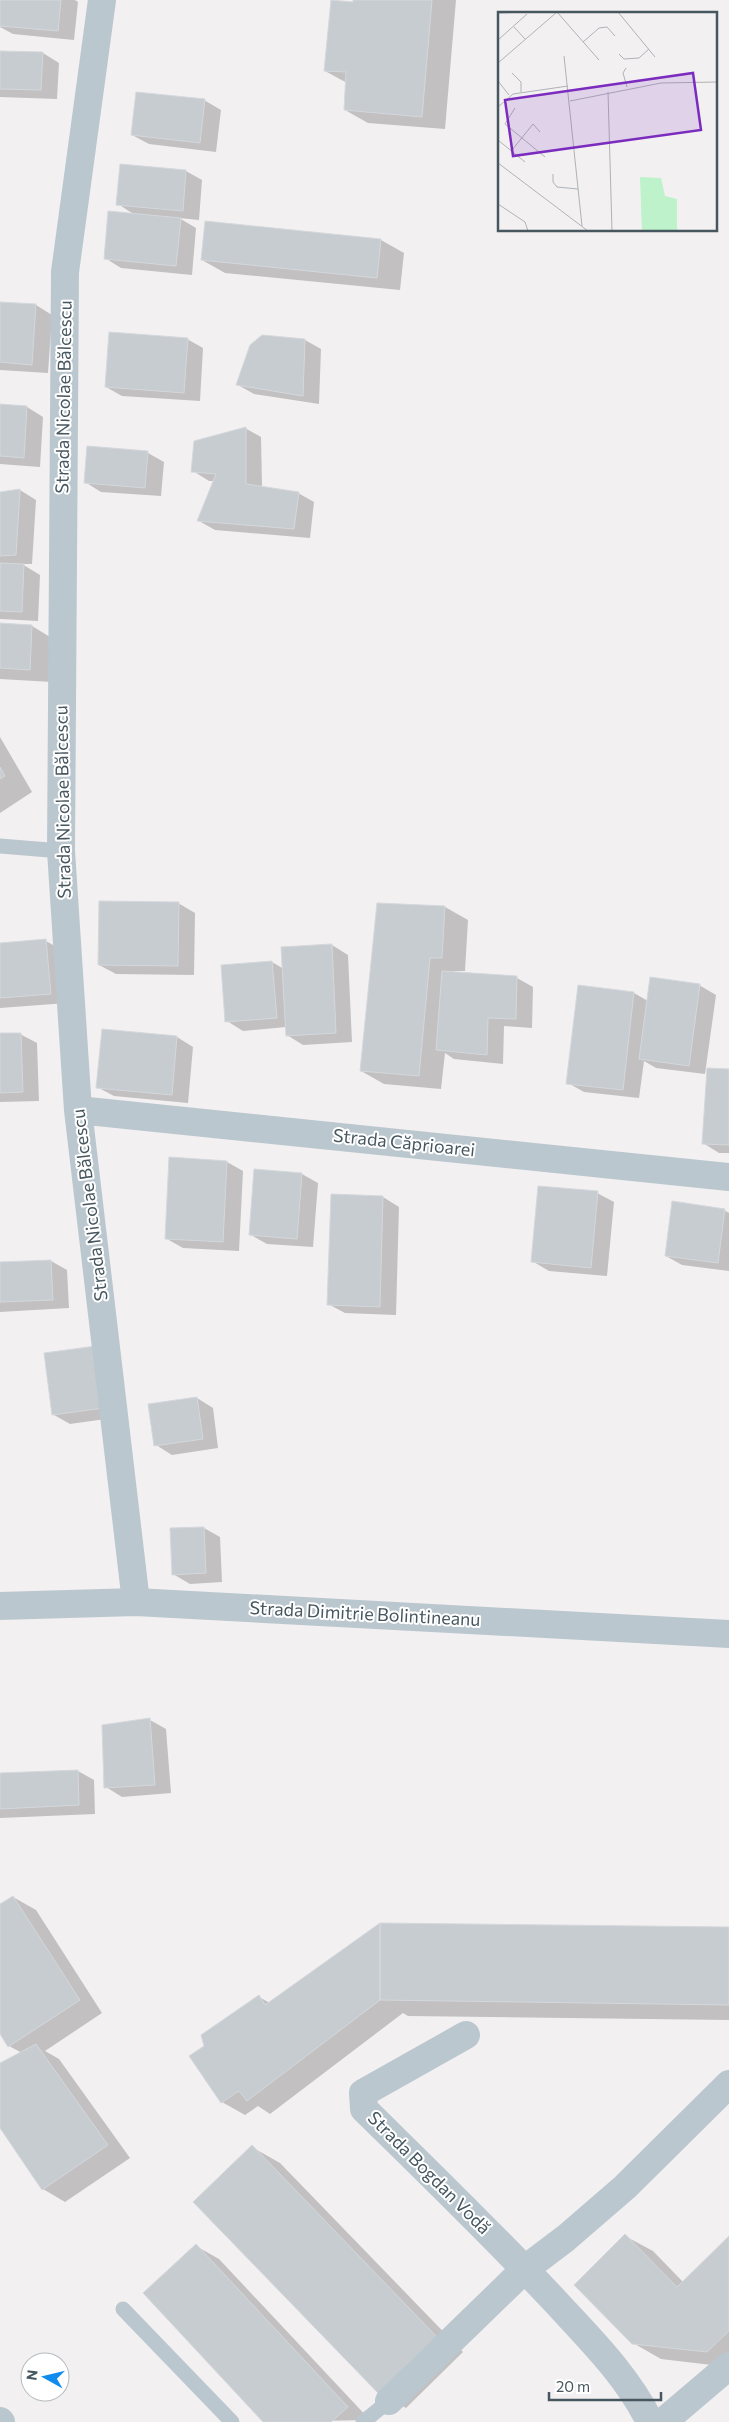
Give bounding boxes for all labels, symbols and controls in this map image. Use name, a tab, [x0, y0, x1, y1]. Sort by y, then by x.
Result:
inset map	[498, 12, 716, 231]
street label: Strada Nicolae Bălcescu	[50, 300, 76, 494]
street label: Strada Nicolae Bălcescu	[49, 705, 75, 899]
street label: Strada Nicolae Bălcescu	[66, 1108, 112, 1302]
street label: Strada Căprioarei	[332, 1124, 476, 1160]
street label: Strada Dimitrie Bolintineanu	[249, 1596, 481, 1630]
street label: Strada Bogdan Vodă	[364, 2106, 496, 2238]
north arrow	[20, 2352, 70, 2402]
text: N	[22, 2369, 41, 2382]
scale bar	[549, 2370, 662, 2402]
text: 20 m	[556, 2377, 590, 2395]

